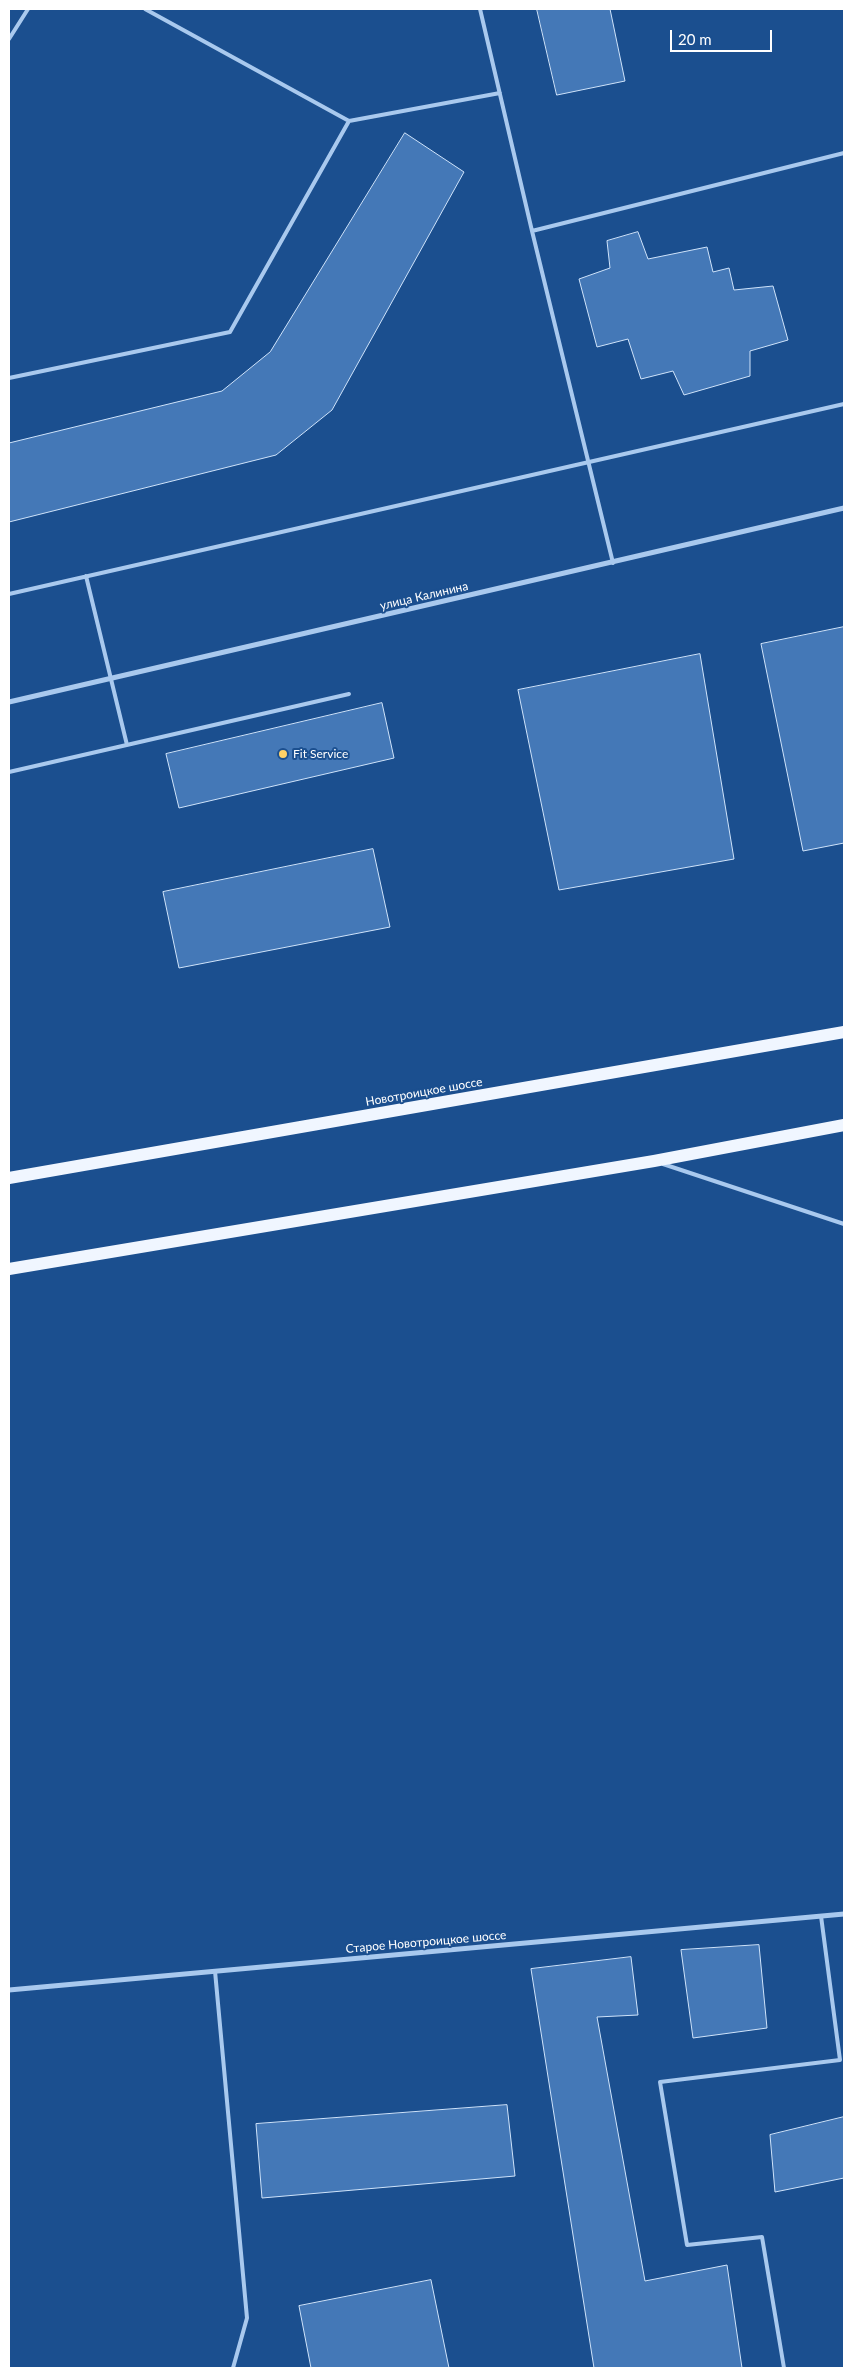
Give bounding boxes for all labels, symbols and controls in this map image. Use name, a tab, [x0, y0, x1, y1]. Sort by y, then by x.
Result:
scale bar	[673, 20, 776, 52]
text: 20 m	[678, 30, 712, 48]
street label: улица Калинина	[378, 579, 470, 613]
place label: Fit Service	[293, 747, 348, 761]
marker: Fit Service	[277, 748, 289, 760]
street label: Новотроицкое шоссе	[364, 1075, 484, 1109]
street label: Старое Новотроицкое шоссе	[345, 1928, 507, 1956]

